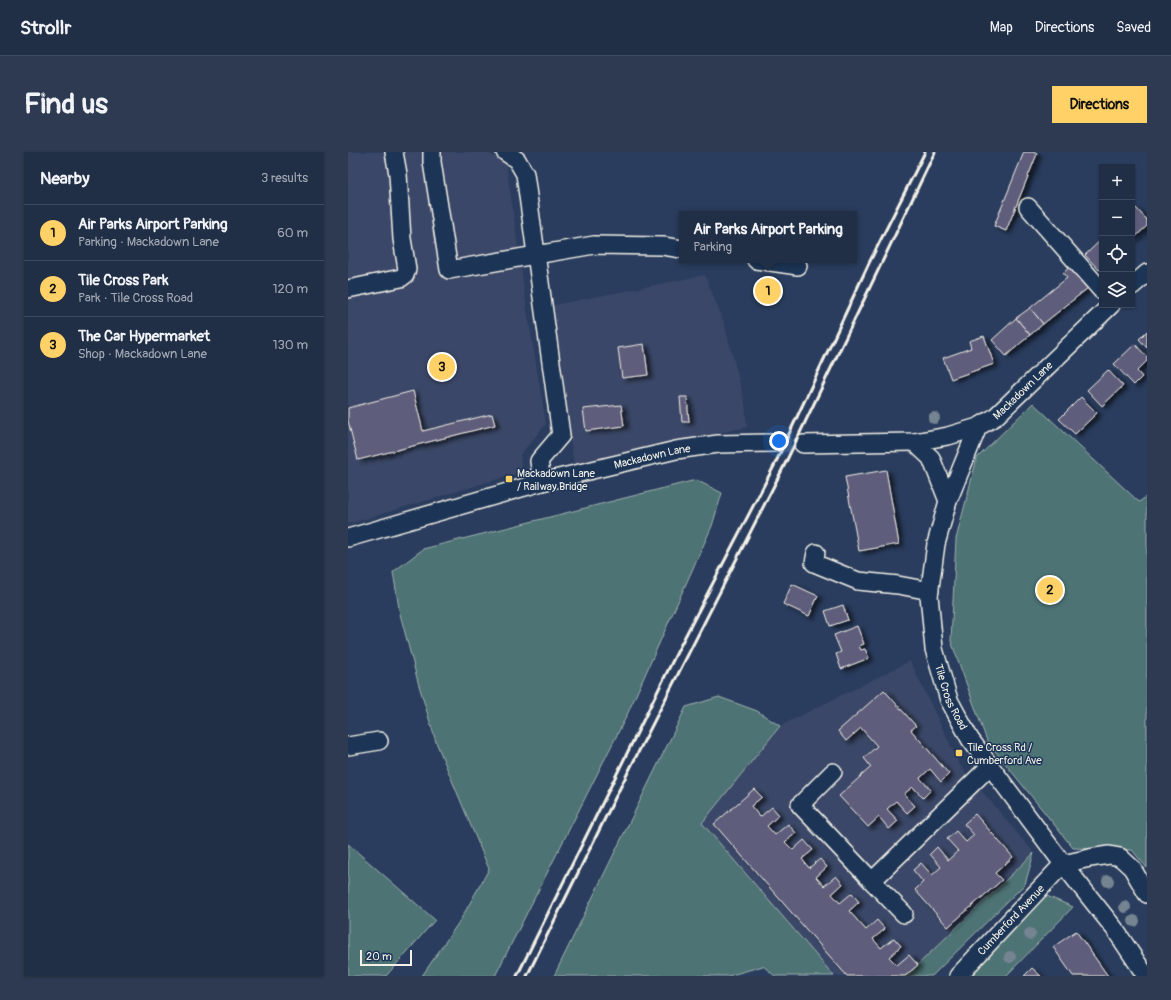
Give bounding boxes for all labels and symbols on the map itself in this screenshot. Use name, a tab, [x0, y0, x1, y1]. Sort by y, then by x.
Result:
pin: 1	[755, 276, 781, 306]
pin: 3	[429, 352, 455, 382]
street label: Mackadown Lane	[990, 358, 1056, 422]
your location	[769, 431, 789, 451]
street label: Mackadown Lane	[612, 441, 692, 471]
place label: Mackadown Lane / Railway Bridge	[517, 467, 596, 493]
marker: Mackadown Lane / Railway Bridge	[504, 474, 514, 484]
pin: 2	[1037, 575, 1063, 605]
street label: Tile Cross Road	[932, 663, 970, 732]
place label: Tile Cross Rd / Cumberford Ave	[967, 741, 1042, 767]
marker: Tile Cross Rd / Cumberford Ave	[954, 748, 964, 758]
street label: Cumberford Avenue	[975, 882, 1047, 958]
scale bar	[360, 948, 412, 967]

